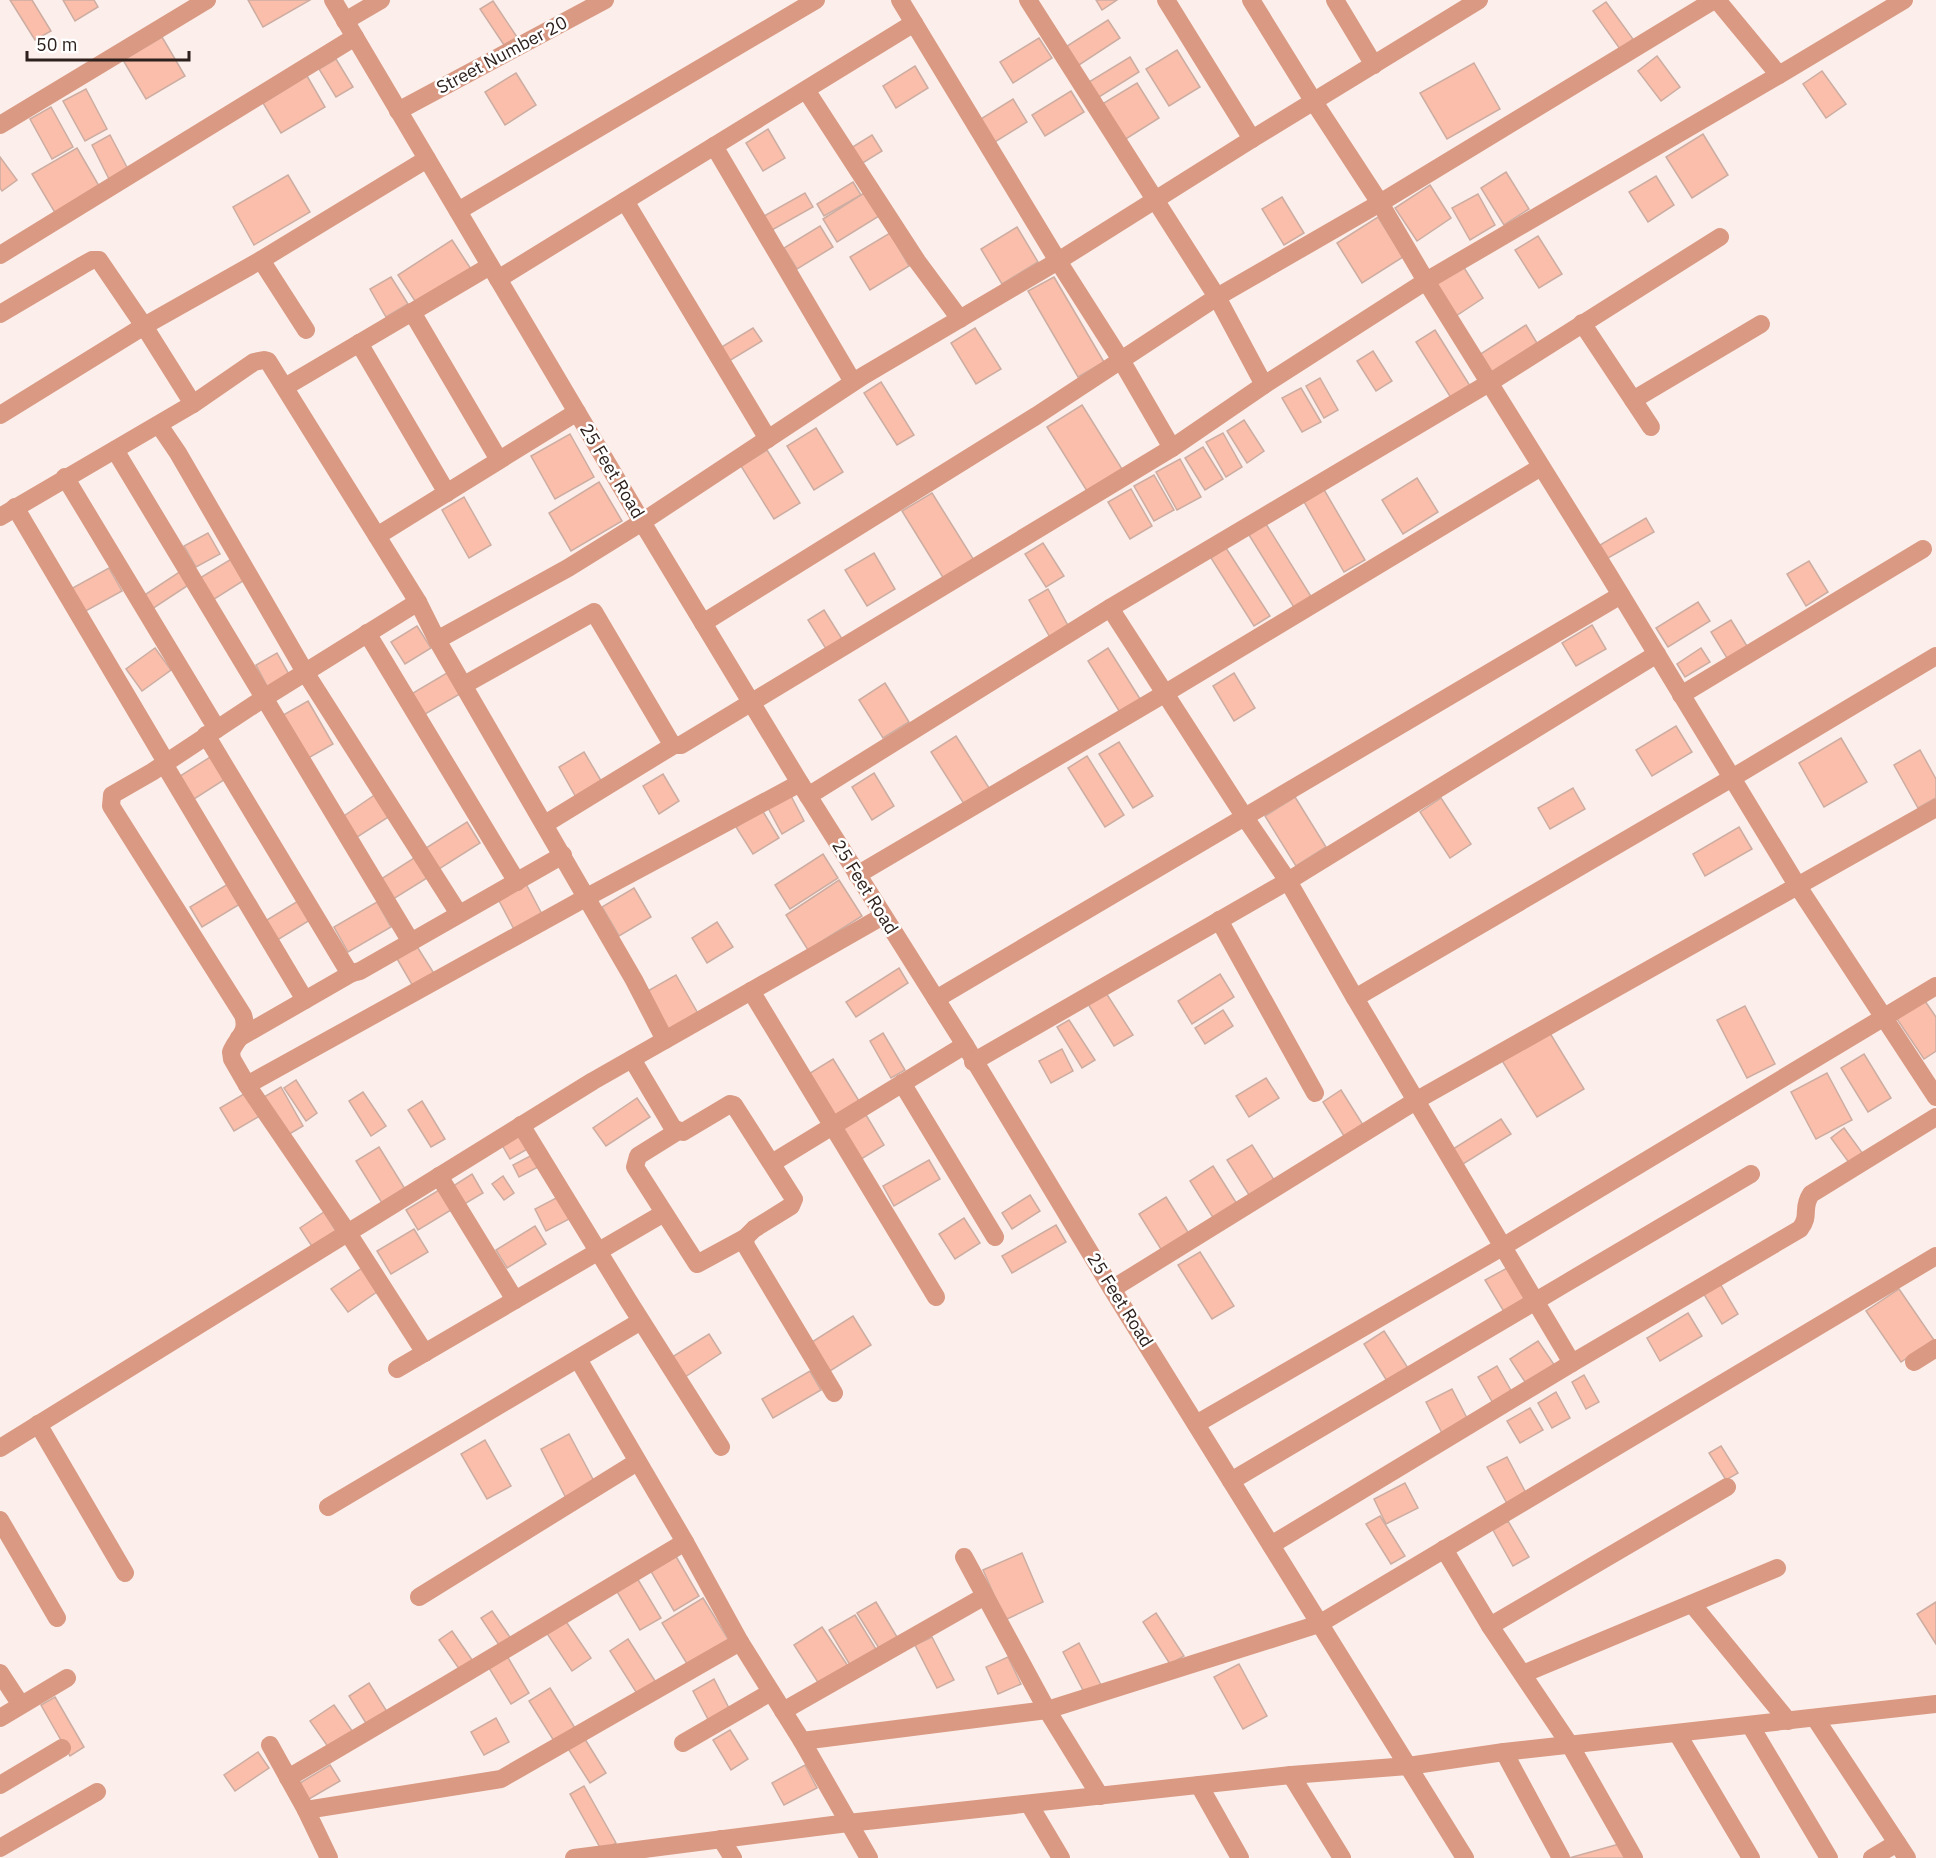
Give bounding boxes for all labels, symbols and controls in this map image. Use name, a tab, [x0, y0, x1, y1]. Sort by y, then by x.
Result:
street label: Street Number 20	[432, 10, 571, 99]
scale bar	[27, 24, 189, 62]
text: 50 m	[36, 33, 78, 56]
street label: 25 Feet Road	[575, 419, 650, 523]
street label: 25 Feet Road	[827, 835, 904, 938]
street label: 25 Feet Road	[1082, 1248, 1159, 1351]

